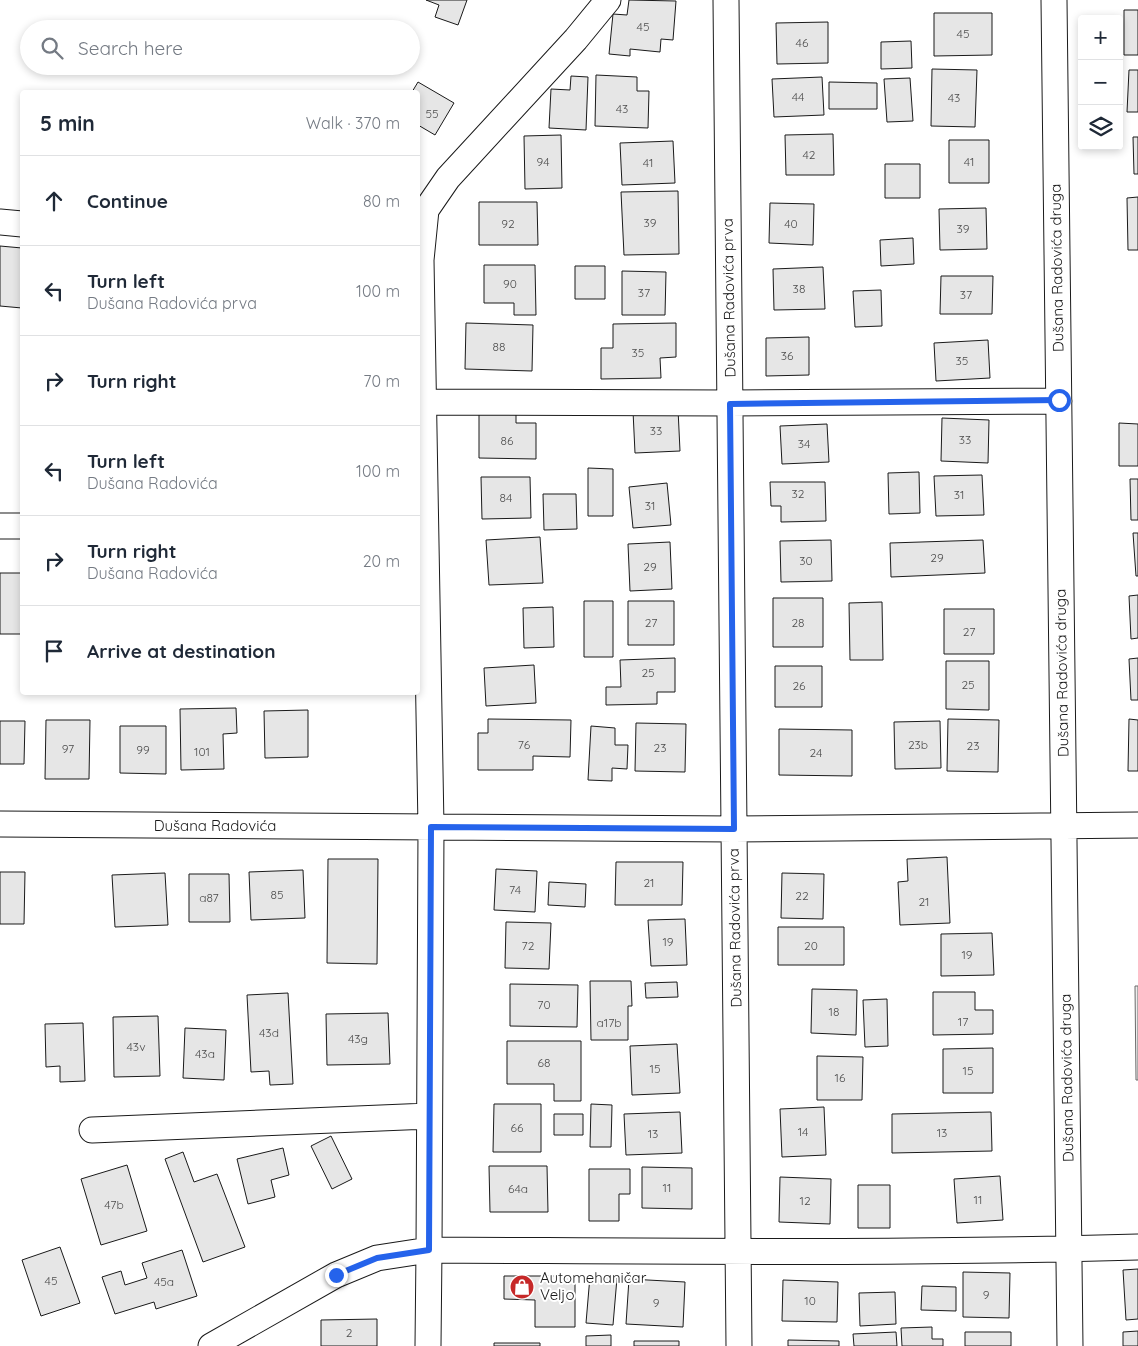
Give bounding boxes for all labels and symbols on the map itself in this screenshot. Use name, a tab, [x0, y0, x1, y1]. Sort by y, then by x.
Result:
house number: 45	[637, 19, 649, 34]
house number: 45	[957, 26, 969, 41]
house number: 46	[796, 35, 809, 50]
house number: 44	[792, 89, 804, 104]
house number: 43	[948, 90, 960, 105]
house number: 43	[616, 101, 628, 116]
house number: 55	[425, 106, 439, 121]
house number: 42	[803, 147, 816, 162]
house number: 94	[536, 154, 550, 169]
house number: 41	[964, 154, 974, 169]
house number: 41	[643, 155, 653, 170]
street label: Dušana Radovića druga	[1046, 184, 1067, 352]
house number: 39	[644, 215, 657, 230]
house number: 92	[501, 216, 515, 231]
house number: 40	[784, 216, 798, 231]
street label: Dušana Radovića prva	[718, 218, 739, 378]
house number: 39	[957, 221, 970, 236]
house number: 90	[503, 276, 517, 291]
house number: 38	[793, 281, 805, 296]
house number: 37	[638, 285, 650, 300]
house number: 37	[960, 287, 972, 302]
house number: 88	[493, 339, 505, 354]
house number: 35	[632, 345, 644, 360]
house number: 36	[781, 348, 794, 363]
house number: 35	[956, 353, 968, 368]
route start	[1048, 389, 1071, 412]
house number: 33	[650, 423, 662, 438]
house number: 33	[959, 432, 971, 447]
house number: 86	[501, 433, 514, 448]
house number: 34	[798, 436, 810, 451]
house number: 32	[792, 486, 805, 501]
house number: 31	[954, 487, 964, 502]
house number: 84	[500, 490, 512, 505]
house number: 31	[645, 498, 655, 513]
house number: 29	[930, 550, 944, 565]
house number: 30	[799, 553, 813, 568]
house number: 29	[643, 559, 657, 574]
street label: Dušana Radovića druga	[1051, 589, 1072, 757]
house number: 27	[645, 615, 657, 630]
house number: 28	[791, 615, 805, 630]
house number: 27	[963, 624, 975, 639]
house number: 25	[641, 665, 655, 680]
house number: 25	[961, 677, 975, 692]
house number: 26	[792, 678, 806, 693]
house number: 76	[518, 737, 531, 752]
house number: 23b	[908, 737, 928, 752]
house number: 23	[967, 738, 979, 753]
house number: 23	[654, 740, 666, 755]
house number: 97	[62, 741, 74, 756]
house number: 99	[136, 742, 150, 757]
house number: 101	[194, 744, 210, 759]
house number: 24	[810, 745, 822, 760]
street label: Dušana Radovića	[154, 816, 276, 835]
street label: Dušana Radovića prva	[724, 848, 745, 1008]
house number: 21	[643, 875, 655, 890]
house number: 74	[509, 882, 521, 897]
house number: 85	[270, 887, 284, 902]
house number: 22	[795, 888, 809, 903]
house number: a87	[199, 890, 219, 905]
house number: 21	[918, 894, 930, 909]
house number: 19	[662, 934, 674, 949]
house number: 72	[522, 938, 535, 953]
house number: 20	[804, 938, 818, 953]
house number: 19	[961, 947, 973, 962]
street label: Dušana Radovića druga	[1056, 994, 1077, 1162]
house number: 70	[537, 997, 551, 1012]
house number: 18	[829, 1004, 839, 1019]
house number: 17	[958, 1014, 968, 1029]
house number: a17b	[596, 1015, 622, 1030]
house number: 43d	[259, 1025, 279, 1040]
house number: 43g	[348, 1031, 368, 1046]
house number: 43v	[127, 1039, 145, 1054]
house number: 43a	[195, 1046, 215, 1061]
house number: 68	[538, 1055, 550, 1070]
house number: 15	[650, 1061, 660, 1076]
house number: 15	[963, 1063, 973, 1078]
house number: 16	[835, 1070, 846, 1085]
house number: 66	[511, 1120, 524, 1135]
house number: 14	[798, 1124, 808, 1139]
house number: 13	[937, 1125, 947, 1140]
house number: 13	[648, 1126, 658, 1141]
house number: 11	[663, 1180, 671, 1195]
house number: 64a	[508, 1181, 528, 1196]
house number: 11	[974, 1192, 982, 1207]
house number: 12	[799, 1193, 811, 1208]
house number: 47b	[104, 1197, 124, 1212]
route end	[325, 1264, 348, 1287]
place label: Automehaničar Veljo	[540, 1268, 647, 1304]
house number: 45	[45, 1273, 57, 1288]
house number: 45a	[154, 1274, 174, 1289]
shop icon: Automehaničar Veljo	[509, 1274, 535, 1300]
house number: 9	[983, 1287, 990, 1302]
house number: 10	[804, 1293, 816, 1308]
house number: 9	[653, 1295, 660, 1310]
house number: 2	[346, 1325, 353, 1340]

